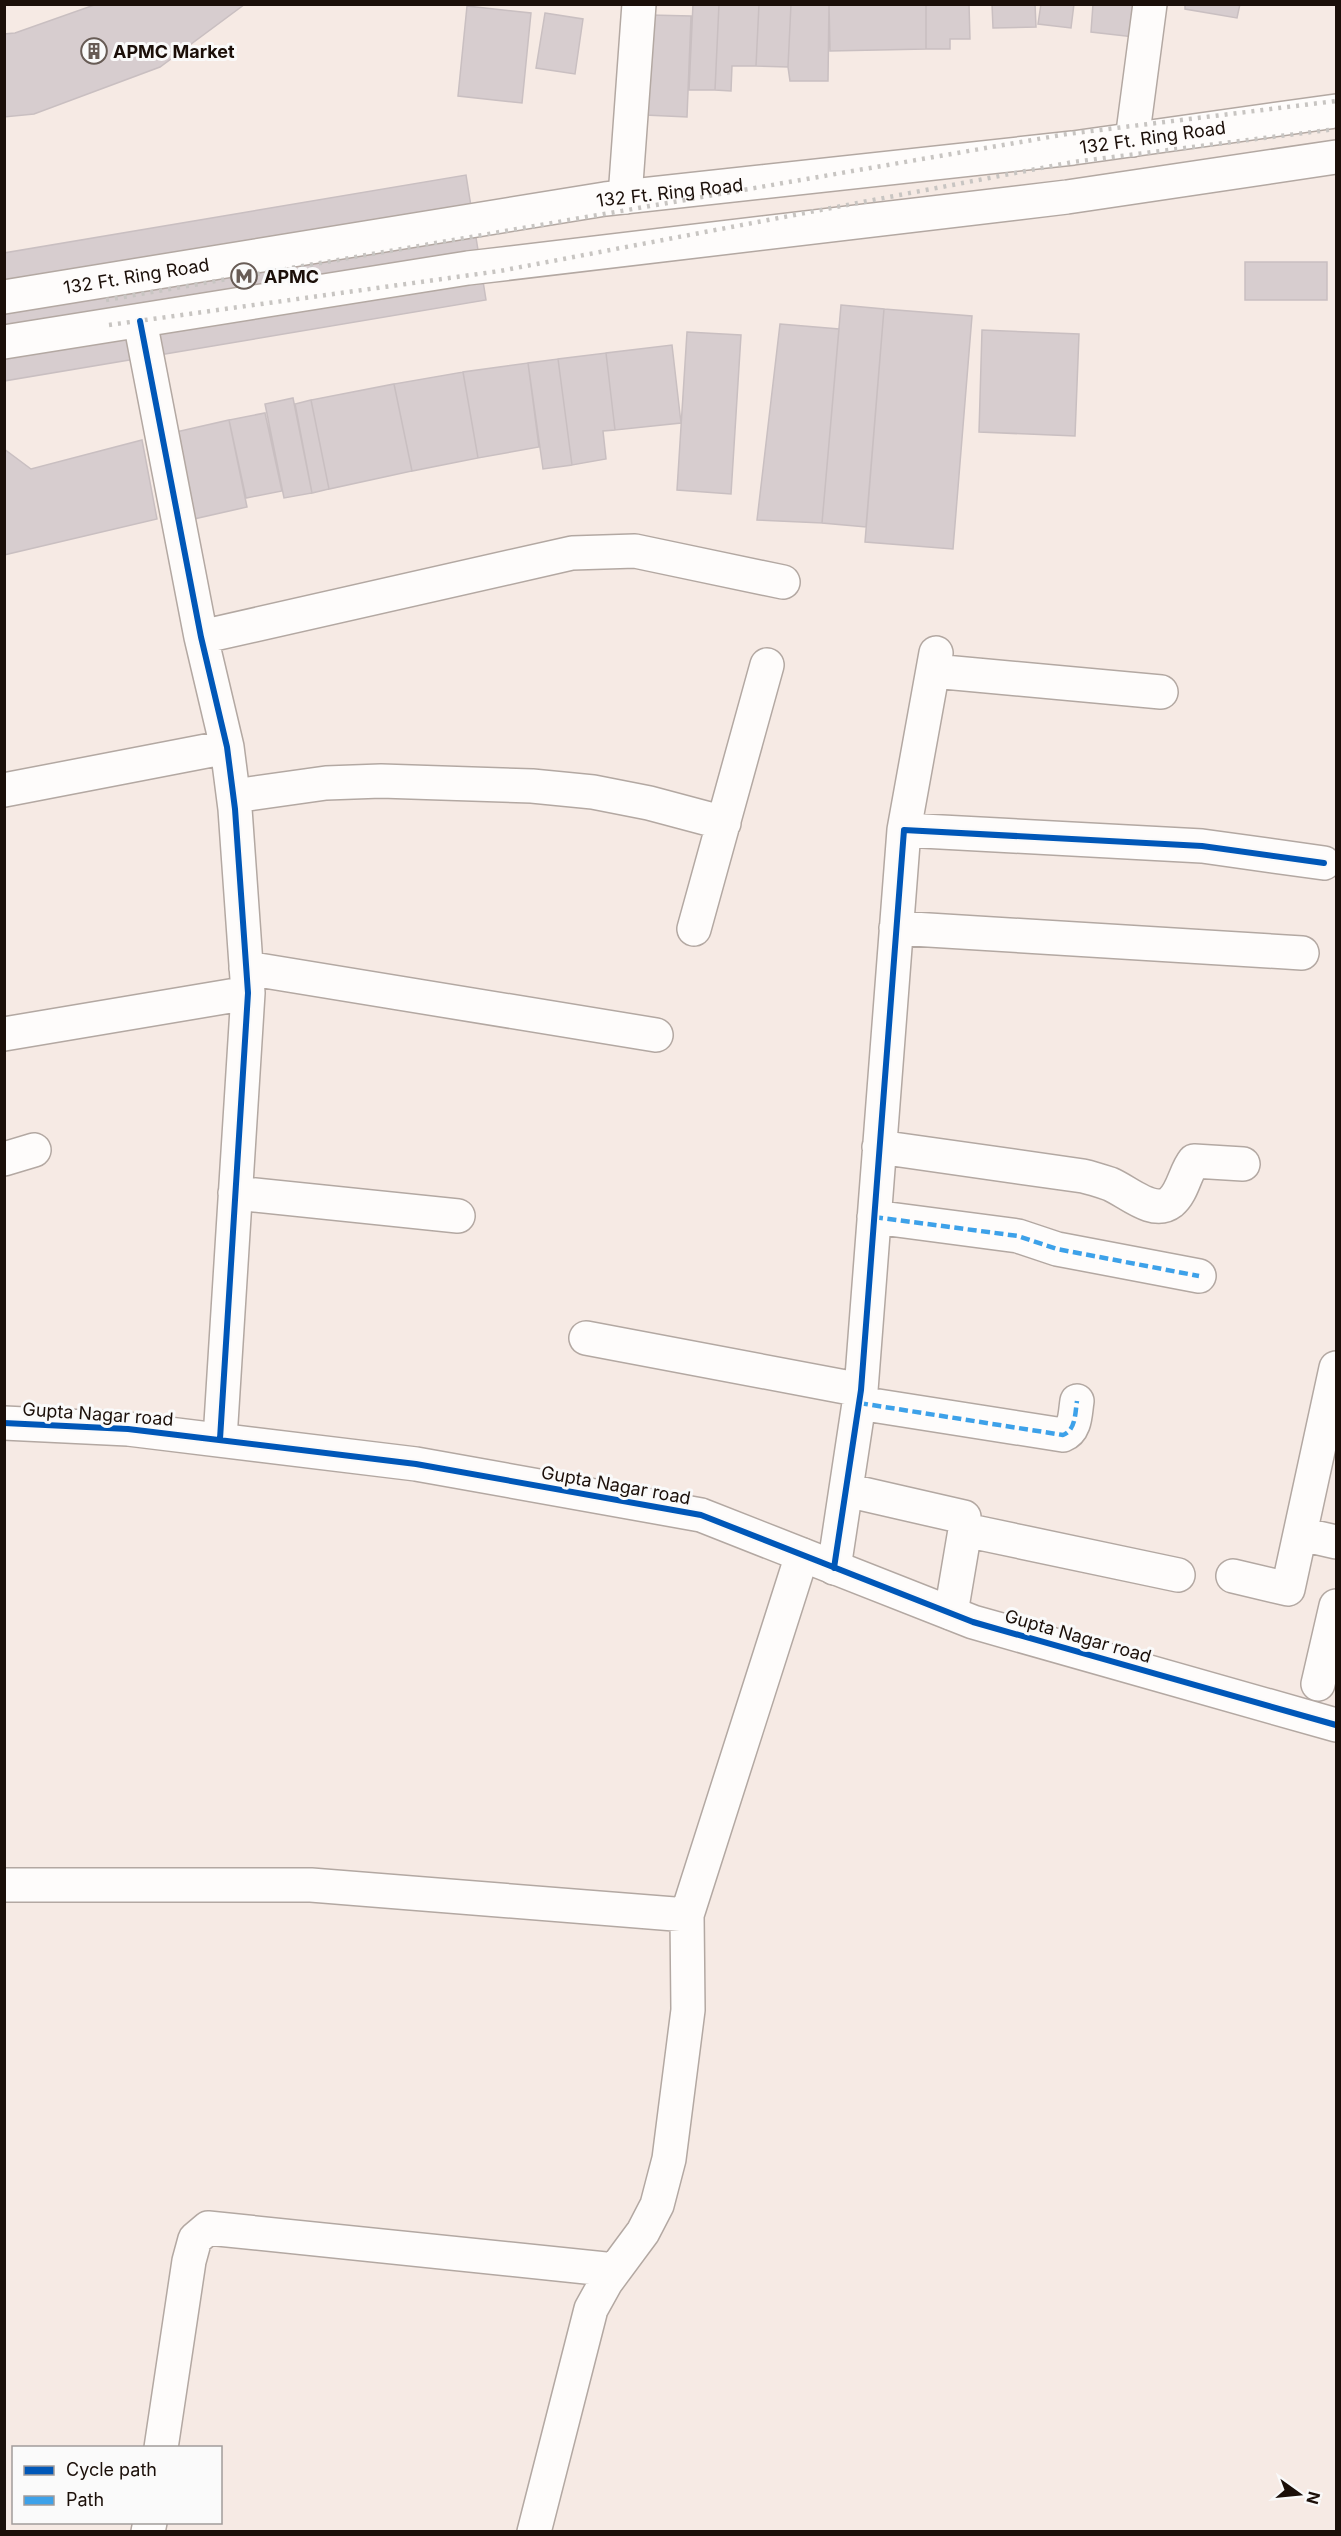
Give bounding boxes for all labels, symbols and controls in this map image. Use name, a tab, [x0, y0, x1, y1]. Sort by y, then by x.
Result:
building icon: APMC Market	[79, 36, 109, 66]
place label: APMC Market	[113, 41, 235, 62]
street label: 132 Ft. Ring Road	[1078, 116, 1227, 157]
street label: 132 Ft. Ring Road	[595, 174, 744, 211]
street label: 132 Ft. Ring Road	[62, 253, 211, 298]
metro station icon: APMC	[229, 261, 259, 291]
place label: APMC	[264, 266, 319, 287]
street label: Gupta Nagar road	[22, 1398, 174, 1430]
street label: Gupta Nagar road	[540, 1462, 692, 1508]
street label: Gupta Nagar road	[1002, 1605, 1154, 1667]
legend	[12, 2446, 222, 2524]
text: Cycle path	[66, 2459, 157, 2480]
north arrow	[1269, 2464, 1329, 2524]
text: Path	[66, 2489, 104, 2510]
text: N	[1302, 2489, 1325, 2506]

